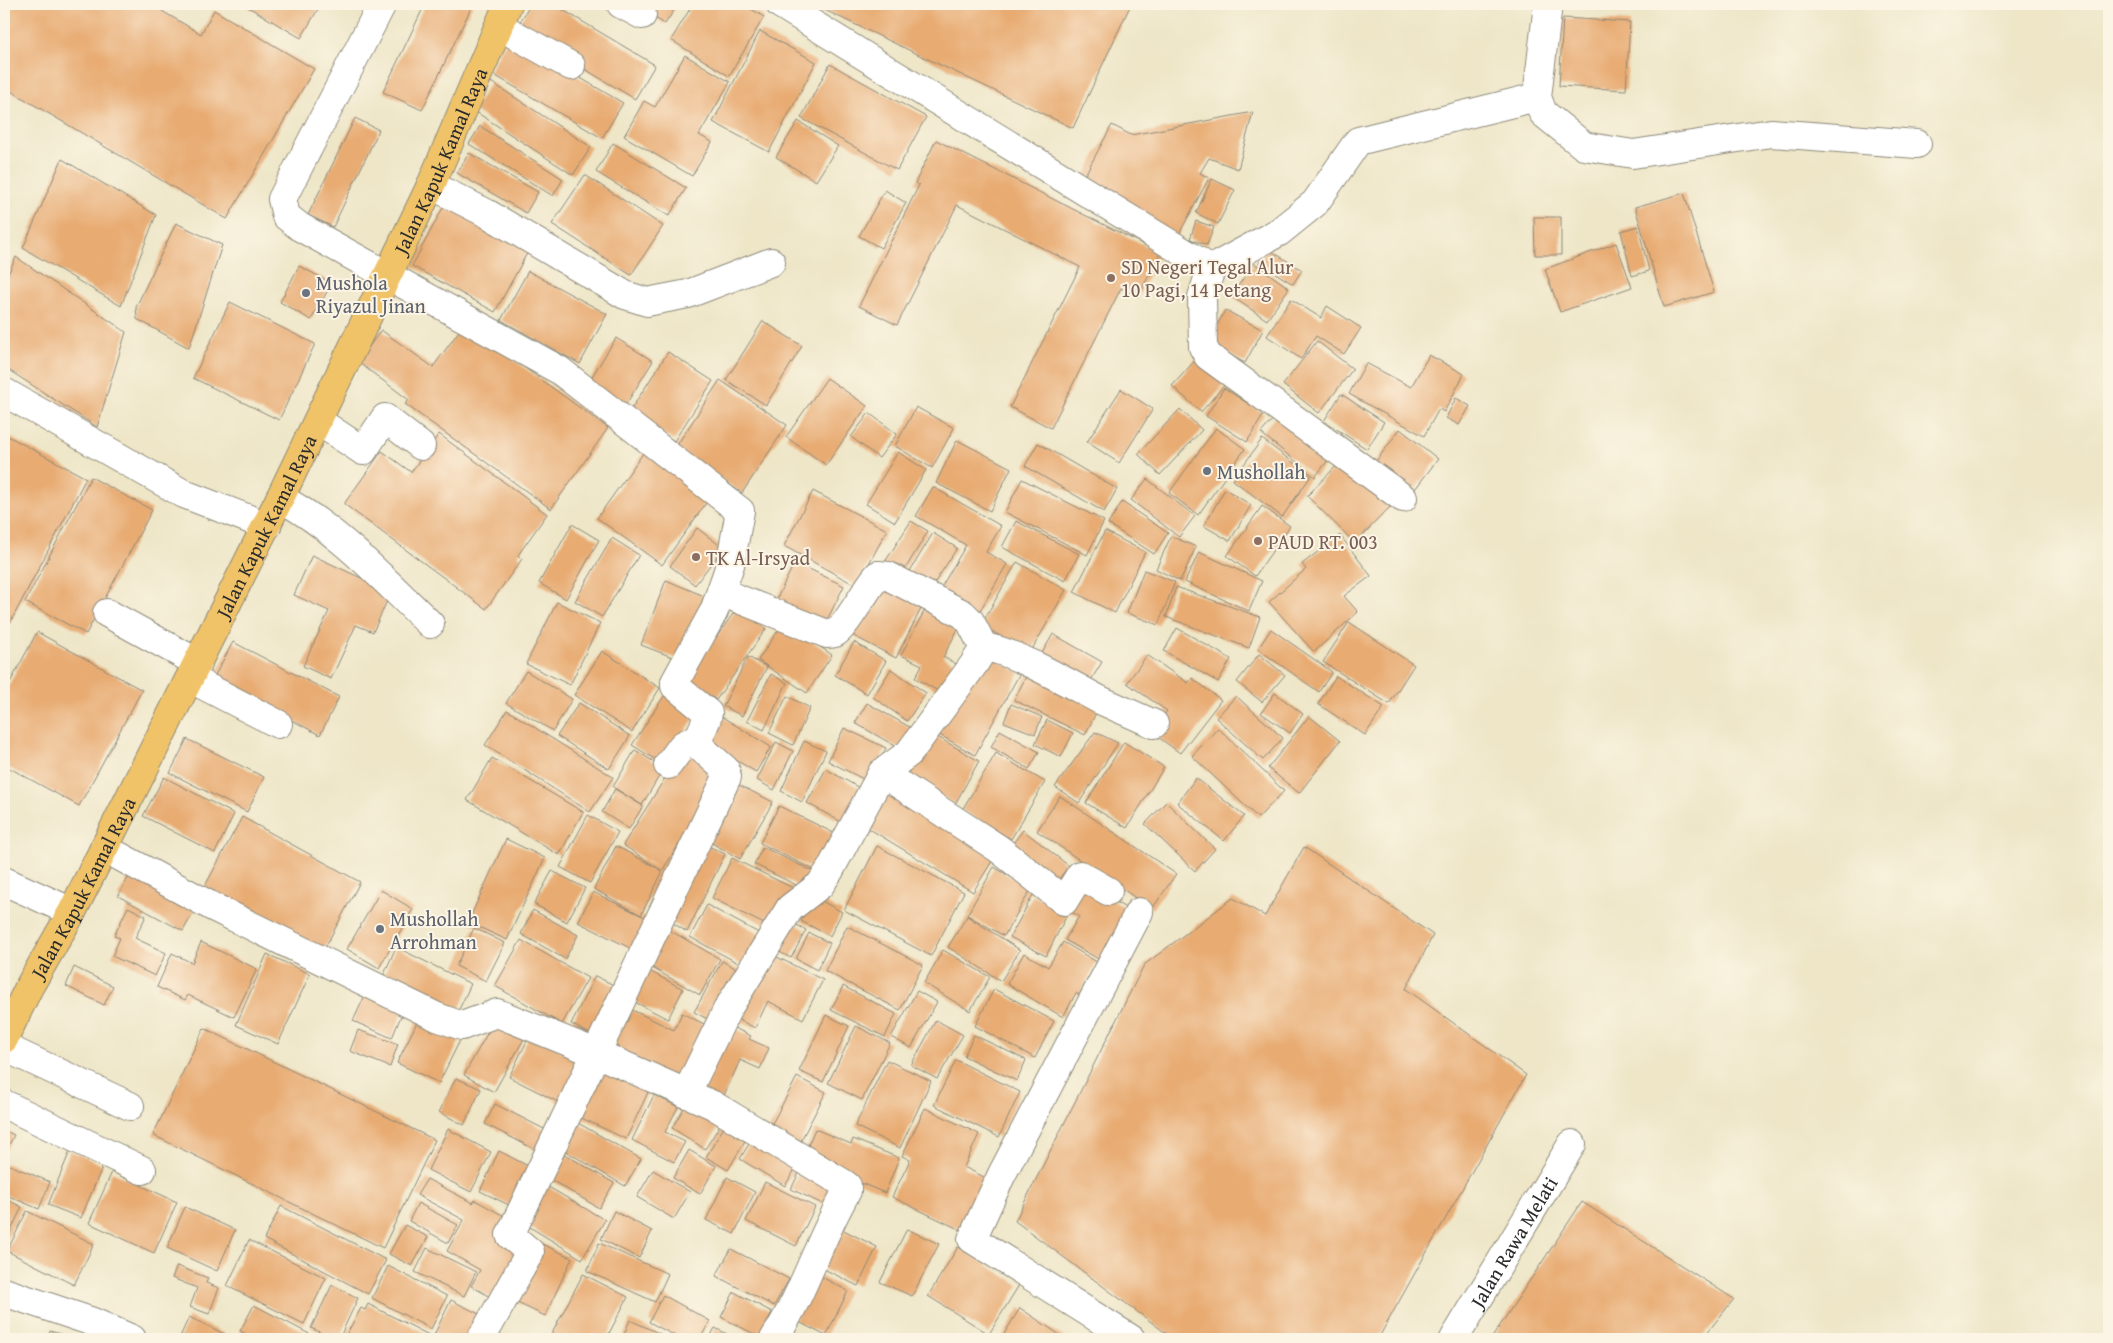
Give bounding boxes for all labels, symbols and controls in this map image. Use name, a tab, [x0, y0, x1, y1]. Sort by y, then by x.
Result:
street label: Jalan Kapuk Kamal Raya	[384, 62, 494, 261]
place label: SD Negeri Tegal Alur 10 Pagi, 14 Petang	[1121, 252, 1293, 304]
place label: Mushola Riyazul Jinan	[316, 268, 426, 320]
marker: SD Negeri Tegal Alur 10 Pagi, 14 Petang	[1105, 272, 1117, 284]
marker: Mushola Riyazul Jinan	[300, 287, 312, 299]
street label: Jalan Kapuk Kamal Raya	[206, 429, 323, 625]
place label: Mushollah	[1217, 457, 1306, 486]
marker: Mushollah	[1201, 465, 1213, 477]
place label: PAUD RT. 003	[1268, 527, 1378, 556]
marker: PAUD RT. 003	[1252, 535, 1264, 547]
place label: TK Al-Irsyad	[706, 543, 811, 572]
marker: TK Al-Irsyad	[690, 551, 702, 563]
street label: Jalan Kapuk Kamal Raya	[21, 791, 142, 986]
place label: Mushollah Arrohman	[390, 904, 479, 956]
marker: Mushollah Arrohman	[374, 923, 386, 935]
street label: Jalan Rawa Melati	[1461, 1170, 1564, 1315]

